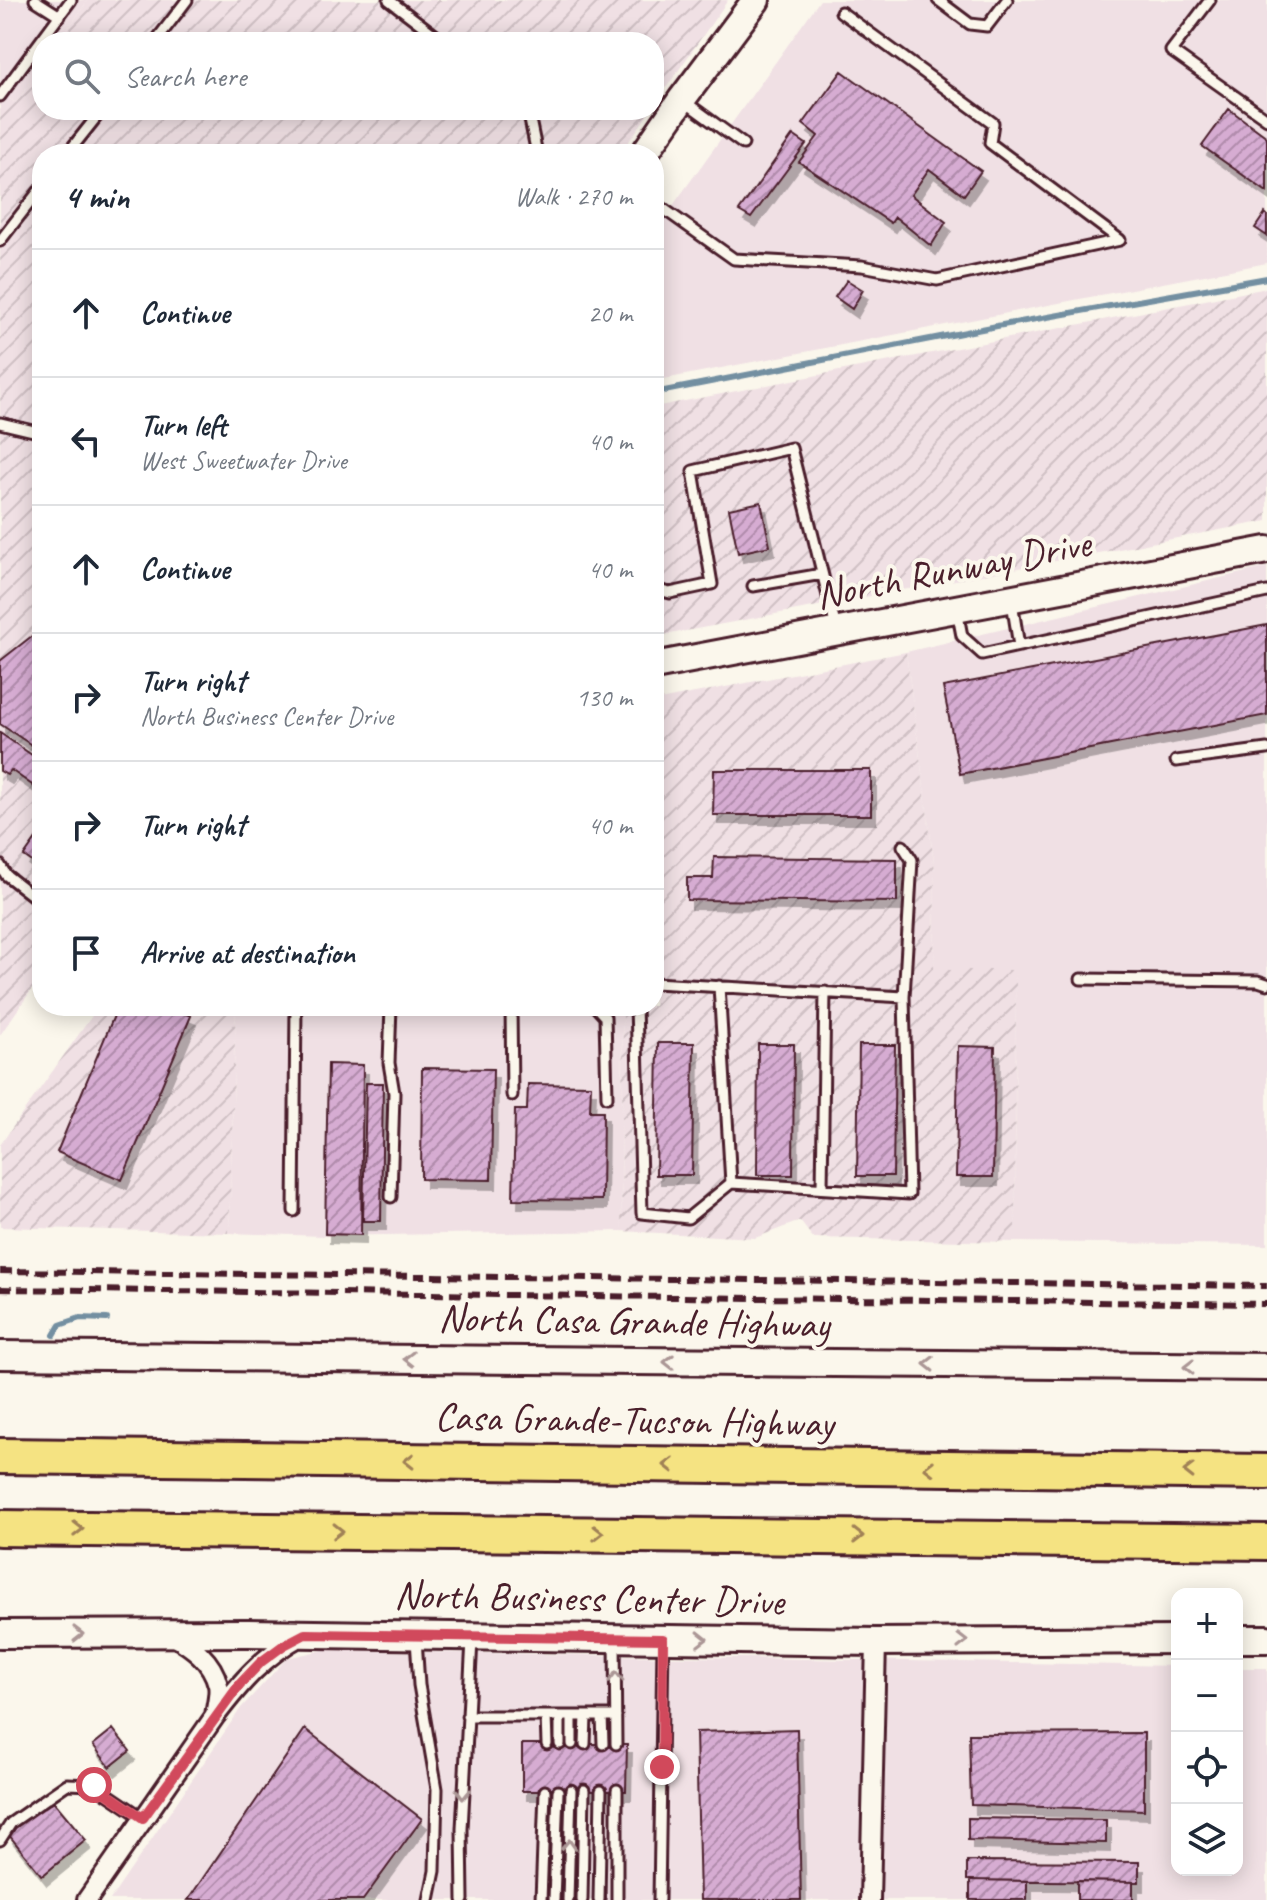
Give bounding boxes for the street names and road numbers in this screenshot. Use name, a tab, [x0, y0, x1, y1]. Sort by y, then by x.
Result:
street label: North Runway Drive	[812, 517, 1097, 620]
street label: North Casa Grande Highway	[438, 1293, 832, 1349]
street label: Casa Grande-Tucson Highway	[434, 1392, 837, 1449]
street label: North Business Center Drive	[394, 1570, 787, 1626]

